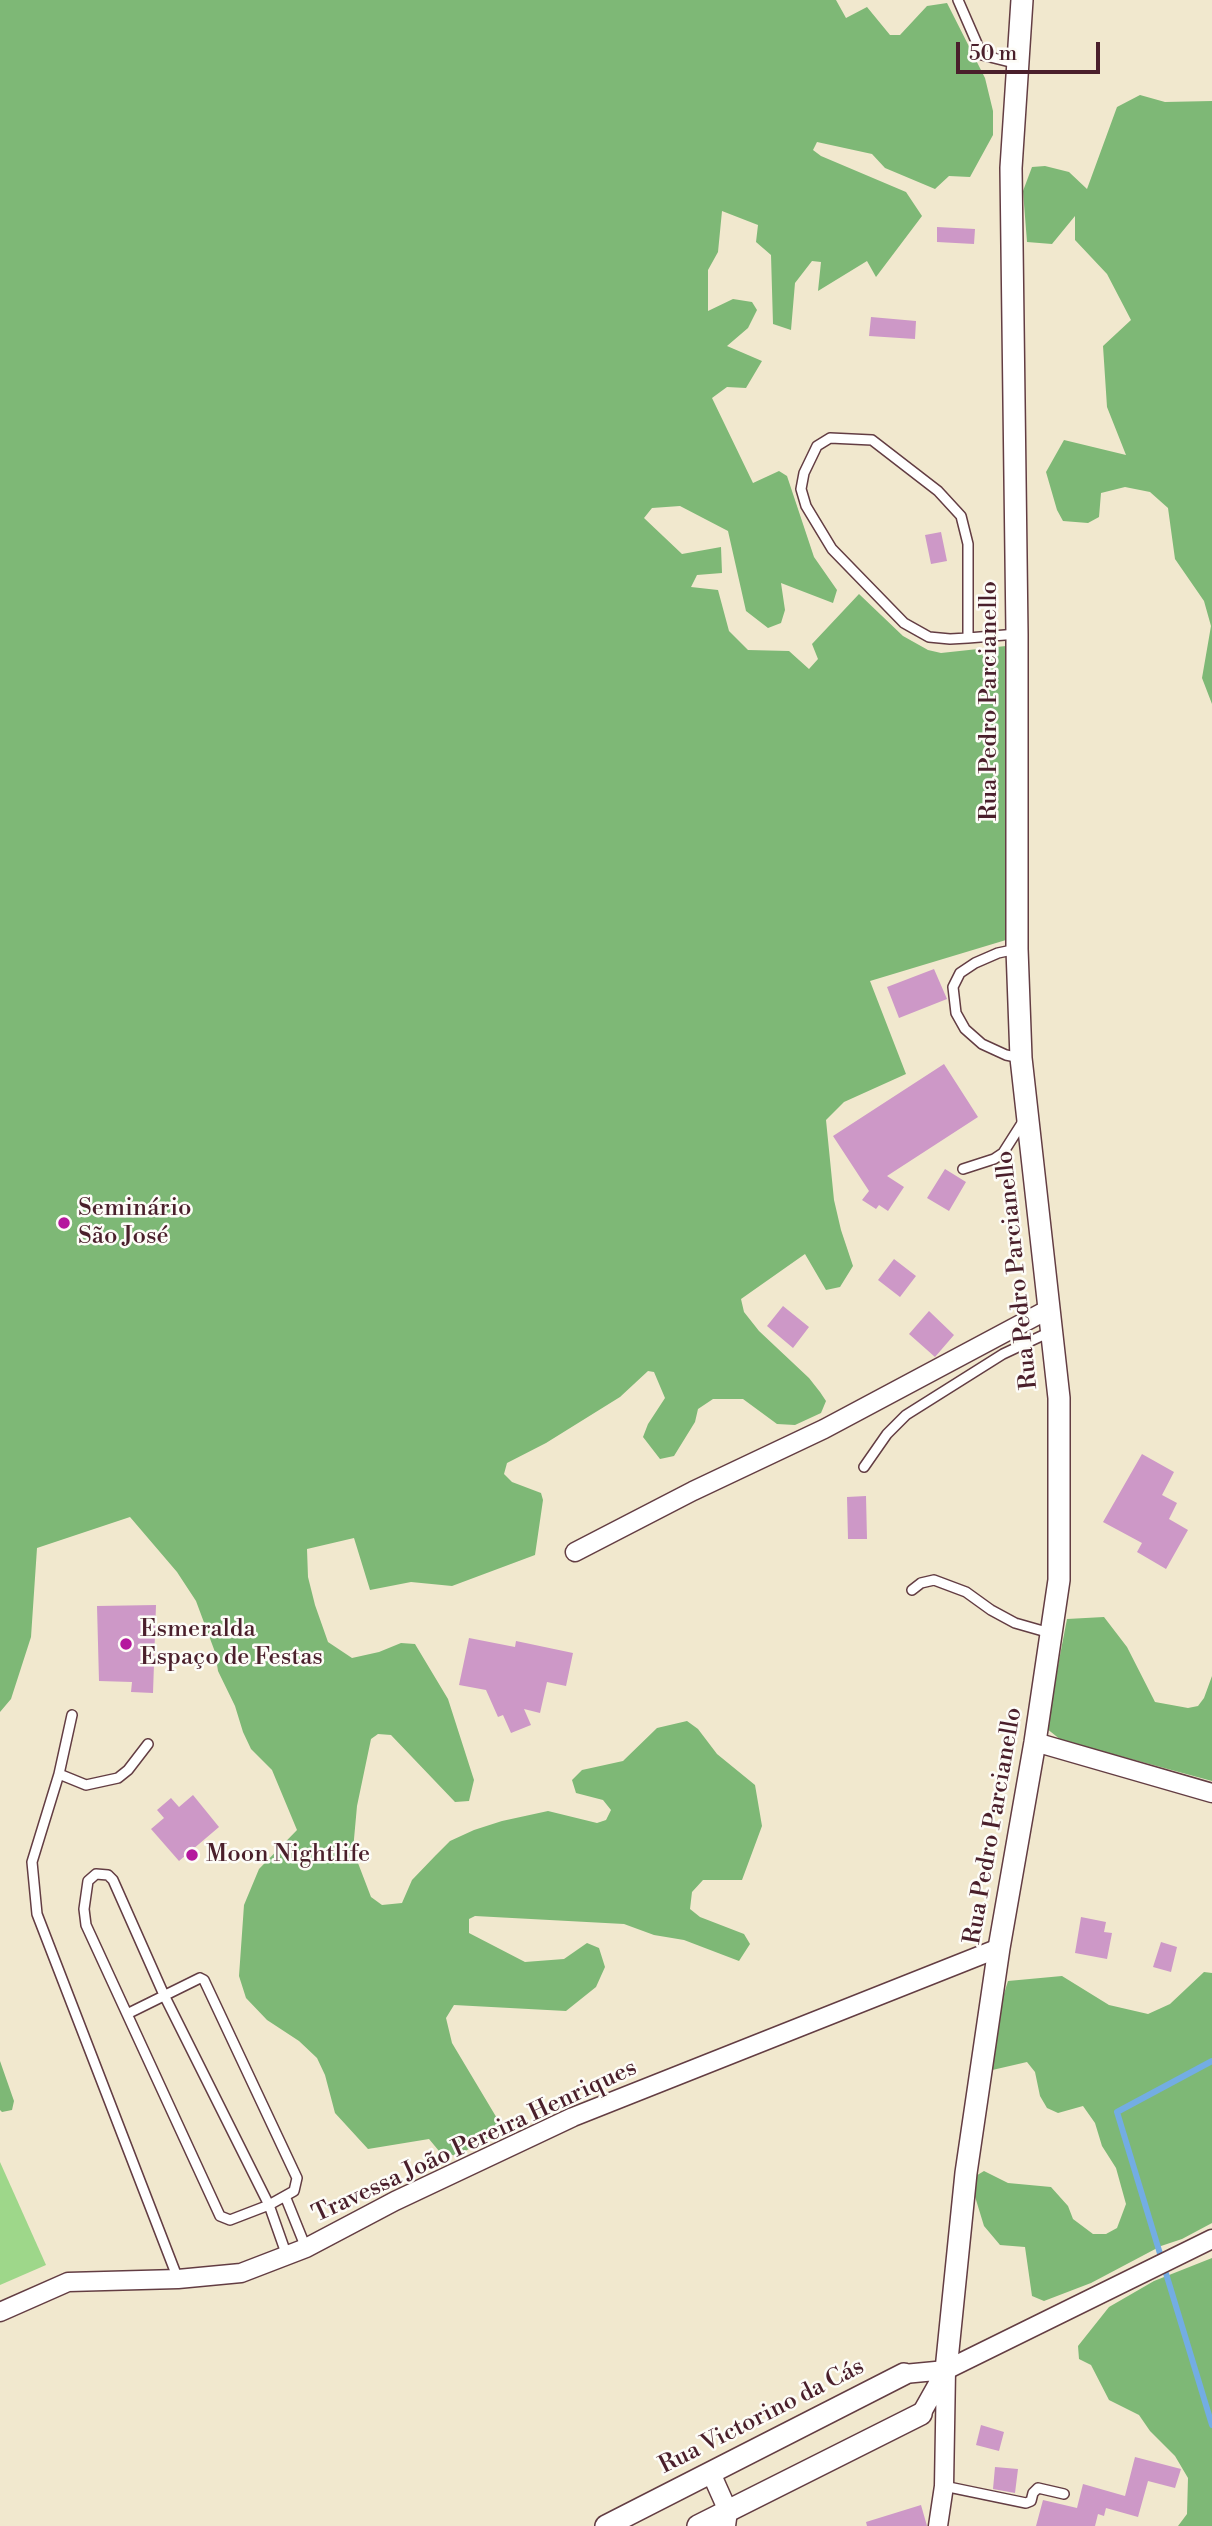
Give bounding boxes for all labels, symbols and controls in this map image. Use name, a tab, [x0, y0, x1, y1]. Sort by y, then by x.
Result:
scale bar	[960, 28, 1104, 72]
text: 50 m	[969, 41, 1017, 67]
street label: Rua Pedro Parcianello	[976, 581, 1004, 821]
street label: Rua Pedro Parcianello	[991, 1149, 1045, 1391]
place label: Seminário São José	[78, 1195, 192, 1251]
marker: Seminário São José	[56, 1215, 72, 1231]
place label: Esmeralda Espaço de Festas	[140, 1616, 323, 1672]
marker: Esmeralda Espaço de Festas	[118, 1636, 134, 1652]
street label: Rua Pedro Parcianello	[959, 1705, 1029, 1947]
place label: Moon Nightlife	[206, 1841, 370, 1869]
marker: Moon Nightlife	[184, 1847, 200, 1863]
street label: Travessa João Pereira Henriques	[308, 2054, 642, 2230]
street label: Rua Victorino da Cás	[655, 2353, 869, 2481]

